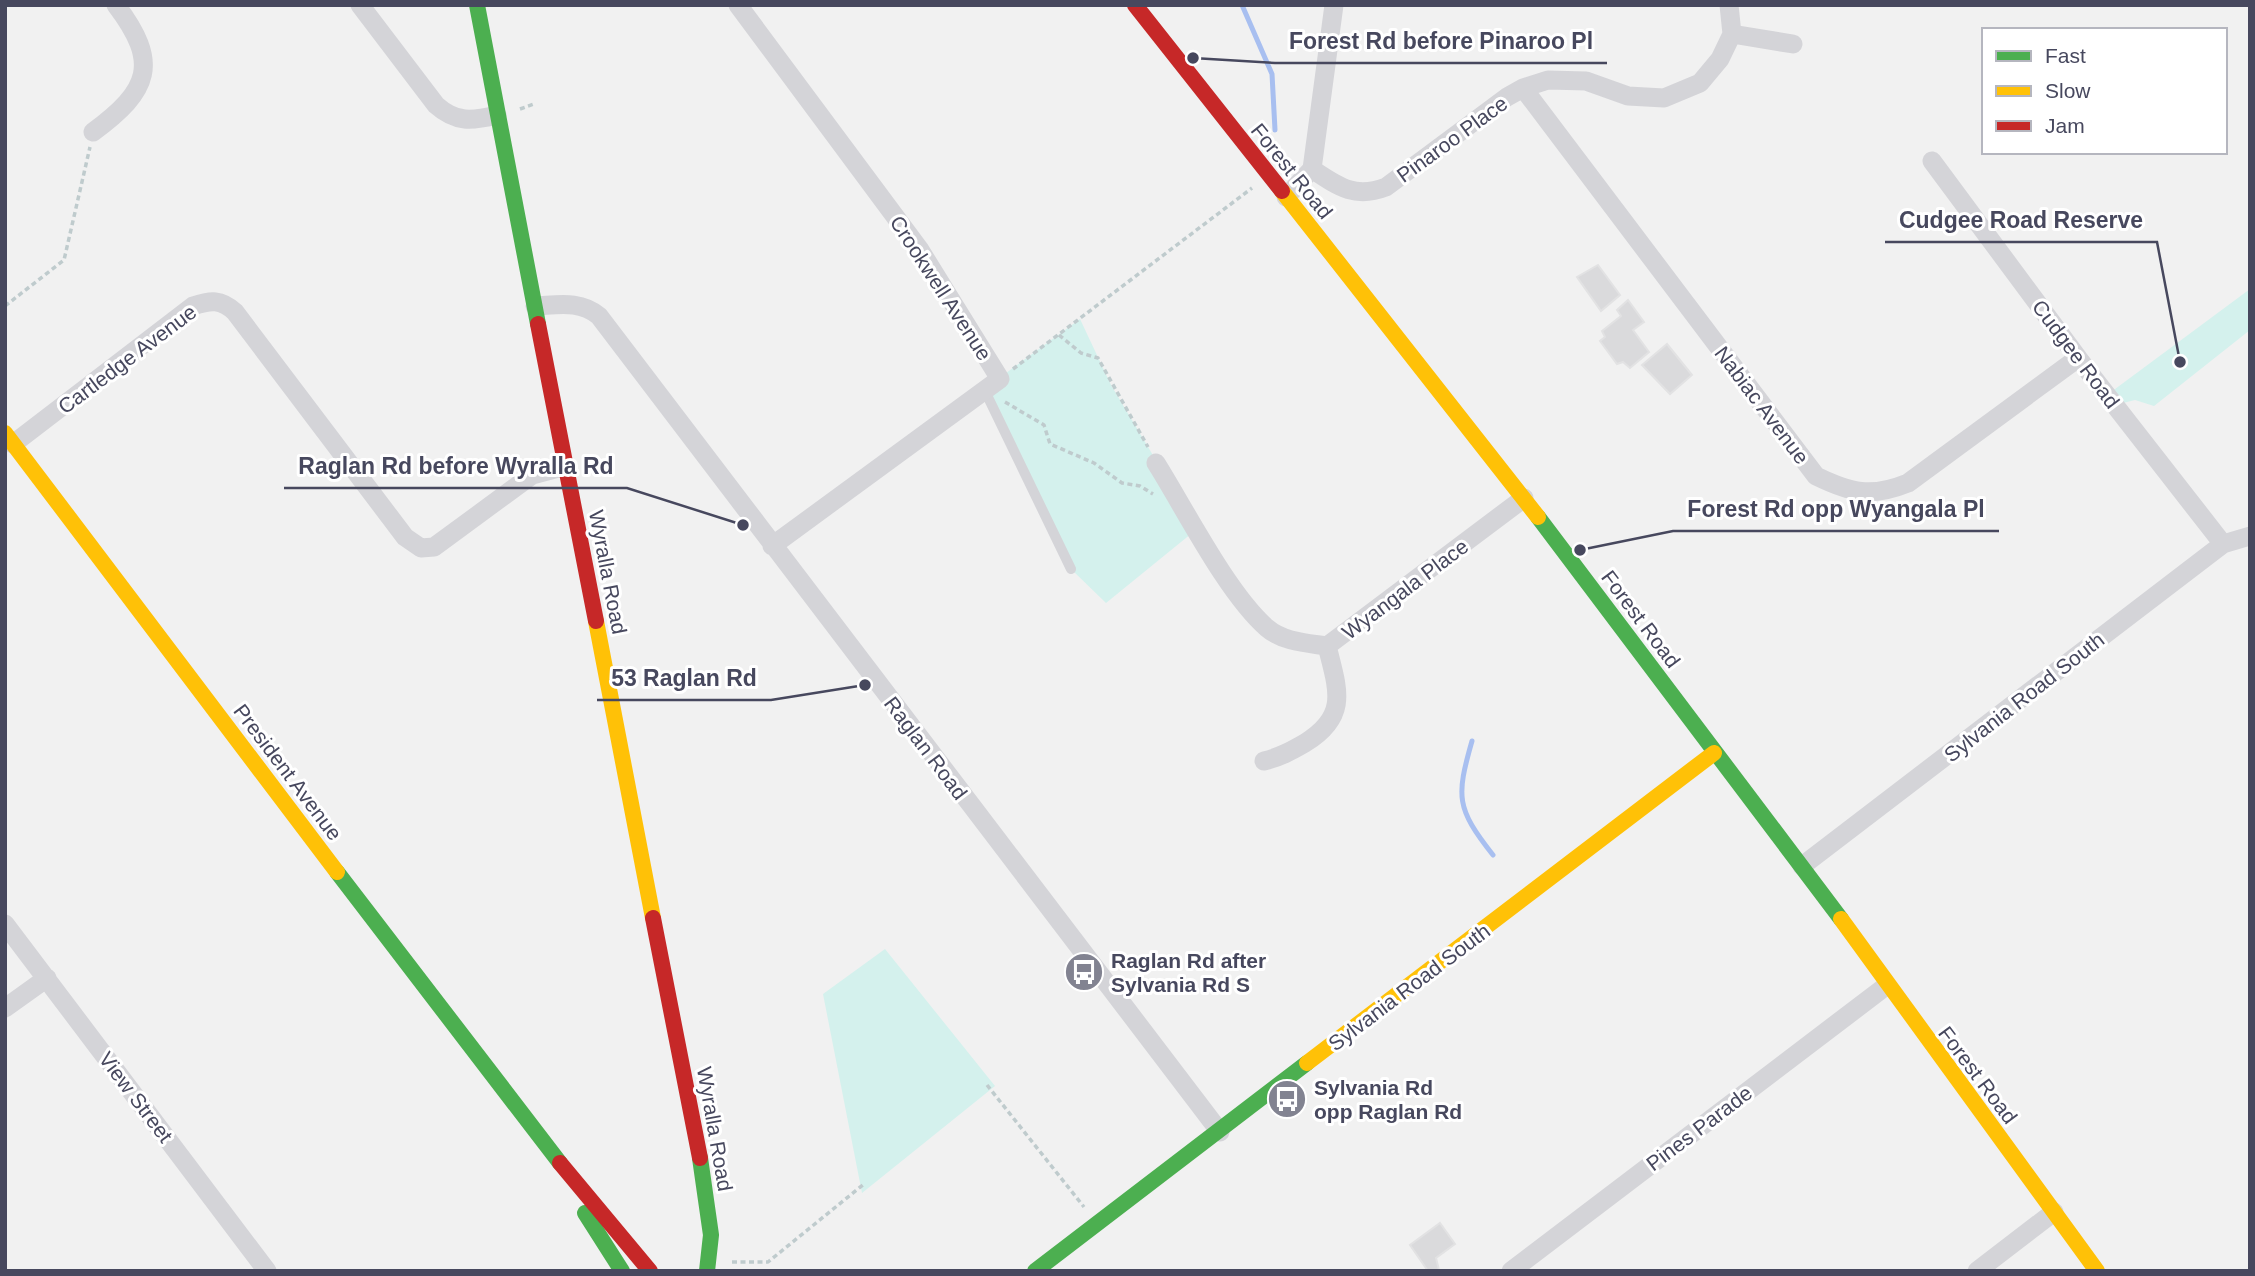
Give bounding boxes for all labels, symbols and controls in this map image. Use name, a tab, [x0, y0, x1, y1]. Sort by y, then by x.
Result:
callout: Forest Rd before Pinaroo Pl	[1275, 19, 1607, 63]
text: Forest Rd before Pinaroo Pl	[1289, 28, 1593, 54]
legend	[1982, 28, 2227, 154]
text: Fast	[2045, 44, 2086, 67]
text: Slow	[2045, 79, 2091, 102]
street label: Pinaroo Place	[1392, 91, 1512, 187]
text: Jam	[2045, 114, 2085, 137]
street label: Forest Road	[1247, 119, 1337, 223]
callout: Cudgee Road Reserve	[1885, 198, 2157, 242]
text: Cudgee Road Reserve	[1899, 207, 2143, 233]
street label: Crookwell Avenue	[886, 211, 996, 365]
street label: Cudgee Road	[2028, 295, 2124, 413]
street label: Cartledge Avenue	[54, 300, 200, 418]
street label: Nabiac Avenue	[1710, 342, 1814, 468]
callout: Raglan Rd before Wyralla Rd	[284, 444, 627, 488]
text: Raglan Rd before Wyralla Rd	[298, 453, 614, 479]
callout: Forest Rd opp Wyangala Pl	[1673, 487, 1999, 531]
text: Forest Rd opp Wyangala Pl	[1687, 496, 1985, 522]
street label: Wyralla Road	[585, 508, 631, 636]
street label: Wyangala Place	[1338, 534, 1472, 644]
street label: Forest Road	[1597, 566, 1685, 672]
street label: Sylvania Road South	[1940, 628, 2108, 766]
callout: 53 Raglan Rd	[597, 656, 771, 700]
text: 53 Raglan Rd	[611, 665, 757, 691]
street label: Raglan Road	[880, 692, 972, 804]
street label: President Avenue	[229, 699, 347, 845]
street label: Sylvania Road South	[1324, 919, 1494, 1055]
place label: Raglan Rd after Sylvania Rd S	[1111, 949, 1266, 996]
bus stop icon: Raglan Rd after Sylvania Rd S	[1063, 951, 1105, 993]
street label: Forest Road	[1934, 1022, 2022, 1128]
street label: View Street	[95, 1047, 177, 1147]
street label: Wyralla Road	[693, 1065, 737, 1193]
place label: Sylvania Rd opp Raglan Rd	[1314, 1076, 1462, 1123]
bus stop icon: Sylvania Rd opp Raglan Rd	[1266, 1078, 1308, 1120]
street label: Pines Parade	[1642, 1081, 1756, 1175]

